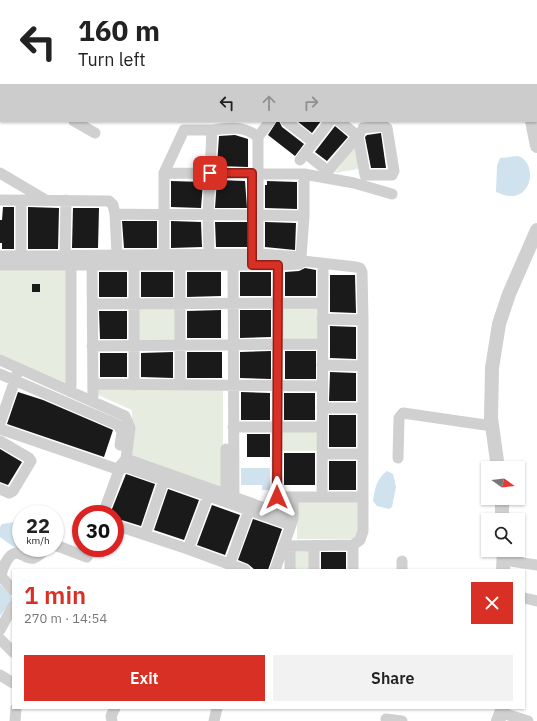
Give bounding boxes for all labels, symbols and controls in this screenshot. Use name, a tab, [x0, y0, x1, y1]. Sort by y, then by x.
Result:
text: 160 m	[78, 12, 160, 49]
icon: left	[12, 16, 64, 68]
text: Turn left	[78, 48, 146, 71]
icon: left	[216, 92, 238, 114]
icon: ahead	[258, 92, 280, 114]
icon: right	[300, 92, 322, 114]
pin	[193, 156, 227, 190]
icon: arrive	[199, 162, 221, 184]
north arrow	[481, 461, 525, 505]
map controls	[481, 461, 525, 557]
position arrow	[256, 476, 298, 518]
speed limit sign: 30	[72, 505, 124, 557]
text: 22	[26, 512, 50, 539]
button: search	[481, 513, 525, 557]
text: km/h	[26, 534, 50, 547]
text: 1 min	[24, 579, 86, 611]
button: close	[471, 582, 513, 624]
text: 270 m · 14:54	[24, 610, 107, 627]
button: Exit	[24, 655, 265, 701]
button: Share	[273, 655, 513, 701]

